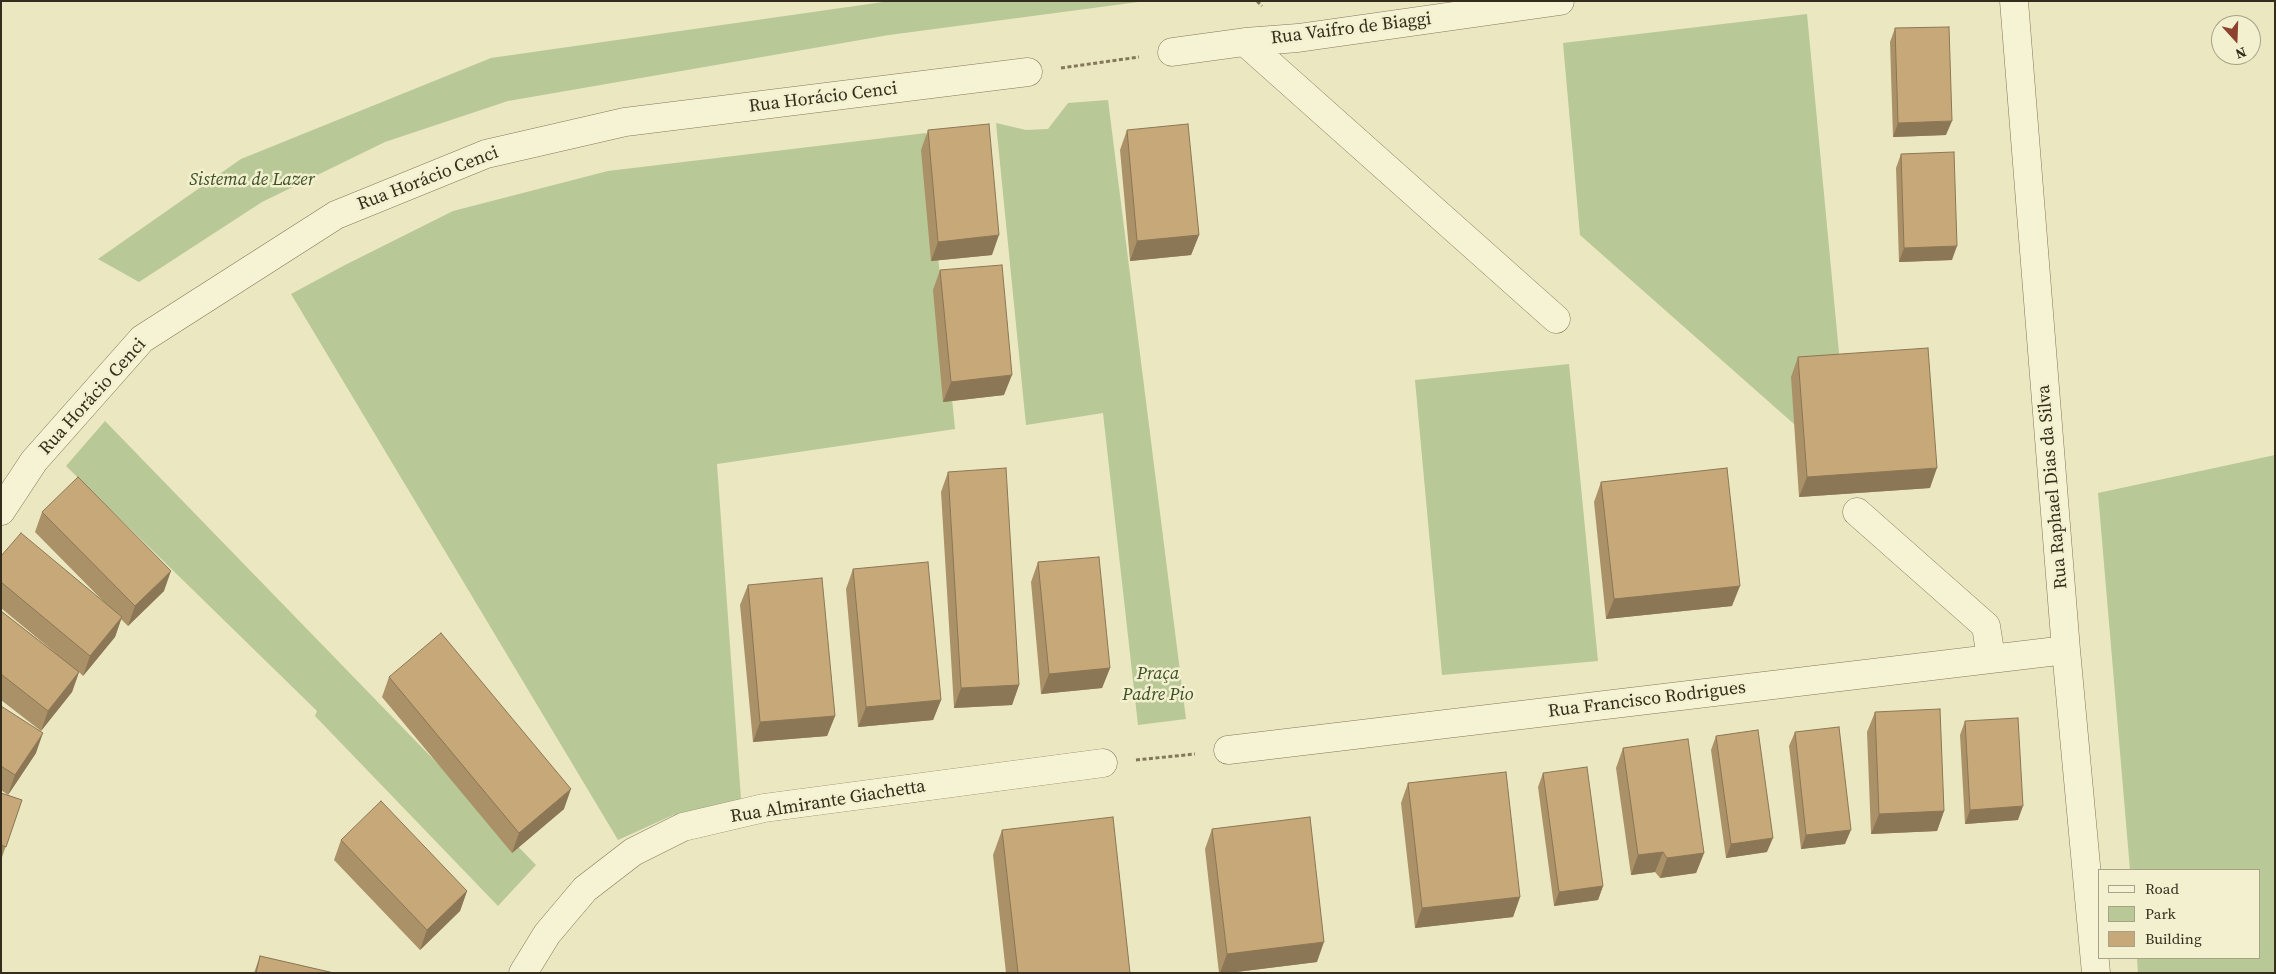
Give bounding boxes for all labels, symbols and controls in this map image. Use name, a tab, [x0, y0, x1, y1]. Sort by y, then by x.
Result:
street label: Rua Vaifro de Biaggi	[1270, 8, 1432, 50]
north arrow	[2211, 15, 2261, 65]
text: N	[2233, 42, 2249, 64]
street label: Rua Horácio Cenci	[748, 78, 898, 118]
street label: Rua Horácio Cenci	[354, 142, 502, 216]
park label: Sistema de Lazer	[189, 169, 315, 191]
street label: Rua Horácio Cenci	[35, 334, 151, 460]
street label: Rua Raphael Dias da Silva	[2033, 384, 2073, 590]
park label: Praça Padre Pio	[1122, 663, 1194, 706]
street label: Rua Francisco Rodrigues	[1547, 677, 1747, 723]
street label: Rua Almirante Giachetta	[729, 776, 927, 828]
legend	[2098, 869, 2261, 959]
text: Road	[2145, 878, 2179, 899]
text: Park	[2145, 903, 2176, 924]
text: Building	[2145, 928, 2202, 949]

